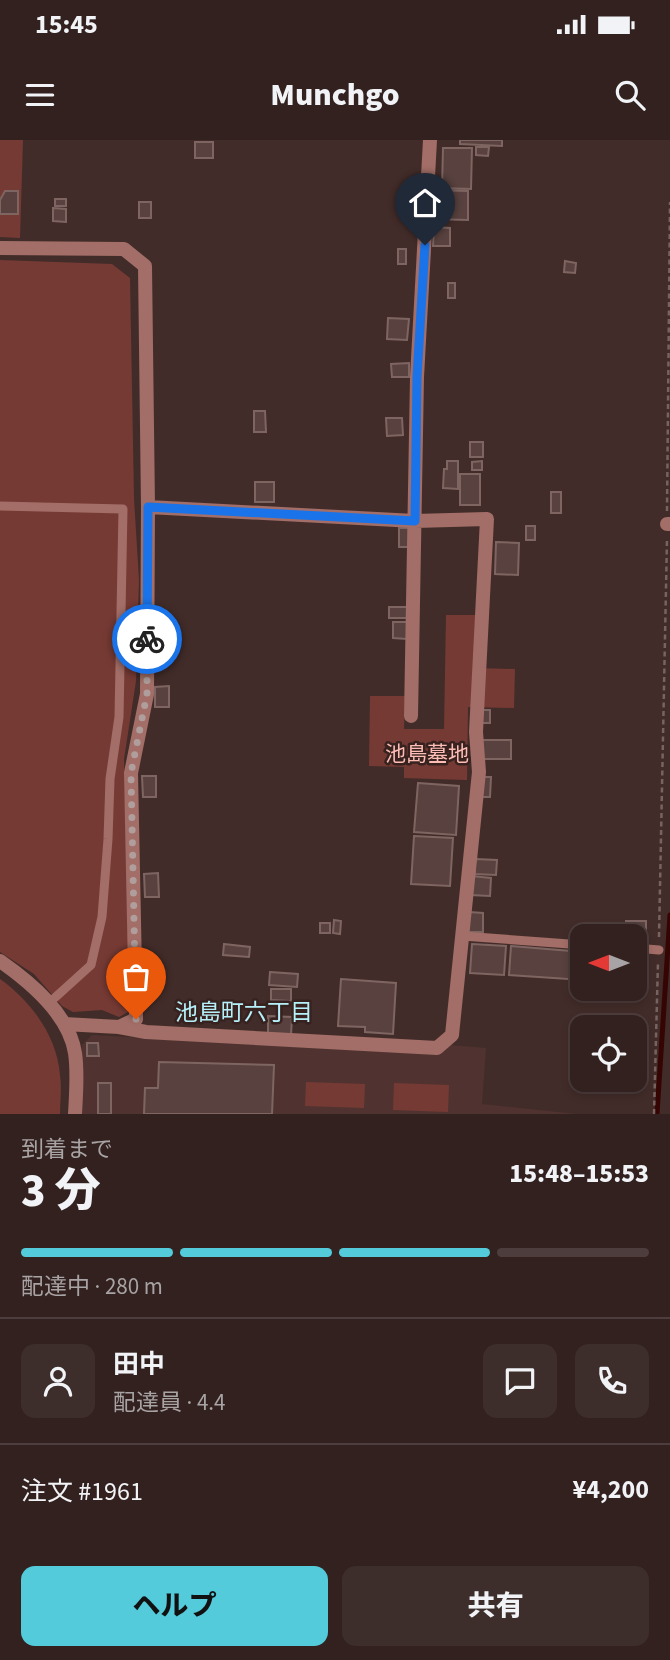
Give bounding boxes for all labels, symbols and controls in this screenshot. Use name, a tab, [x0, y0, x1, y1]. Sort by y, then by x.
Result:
text: 15:45	[35, 6, 98, 43]
text: Munchgo	[270, 72, 400, 118]
icon: menu	[21, 76, 59, 114]
icon: search	[611, 76, 649, 114]
pin	[395, 173, 455, 245]
icon: home	[406, 184, 444, 222]
courier	[112, 604, 182, 674]
icon: bike	[128, 620, 166, 658]
park label: 池島墓地	[385, 739, 469, 769]
north arrow	[570, 924, 648, 1001]
map controls	[570, 924, 647, 1092]
pin	[106, 947, 166, 1019]
icon: bag	[117, 958, 155, 996]
district label: 池島町六丁目	[175, 996, 313, 1029]
button: locate	[570, 1015, 647, 1092]
text: 到着まで	[21, 1133, 113, 1166]
text: 15:48–15:53	[509, 1155, 649, 1192]
text: 3 分	[21, 1159, 101, 1224]
text: 配達中 · 280 m	[21, 1270, 163, 1303]
button: person	[21, 1344, 95, 1418]
button: chat	[483, 1344, 557, 1418]
button: phone	[575, 1344, 649, 1418]
text: 田中	[113, 1346, 165, 1383]
text: 配達員 · 4.4	[113, 1386, 226, 1419]
text: ¥4,200	[573, 1471, 649, 1508]
text: 注文 #1961	[21, 1473, 143, 1510]
button: ヘルプ	[21, 1566, 328, 1646]
button: 共有	[342, 1566, 649, 1646]

